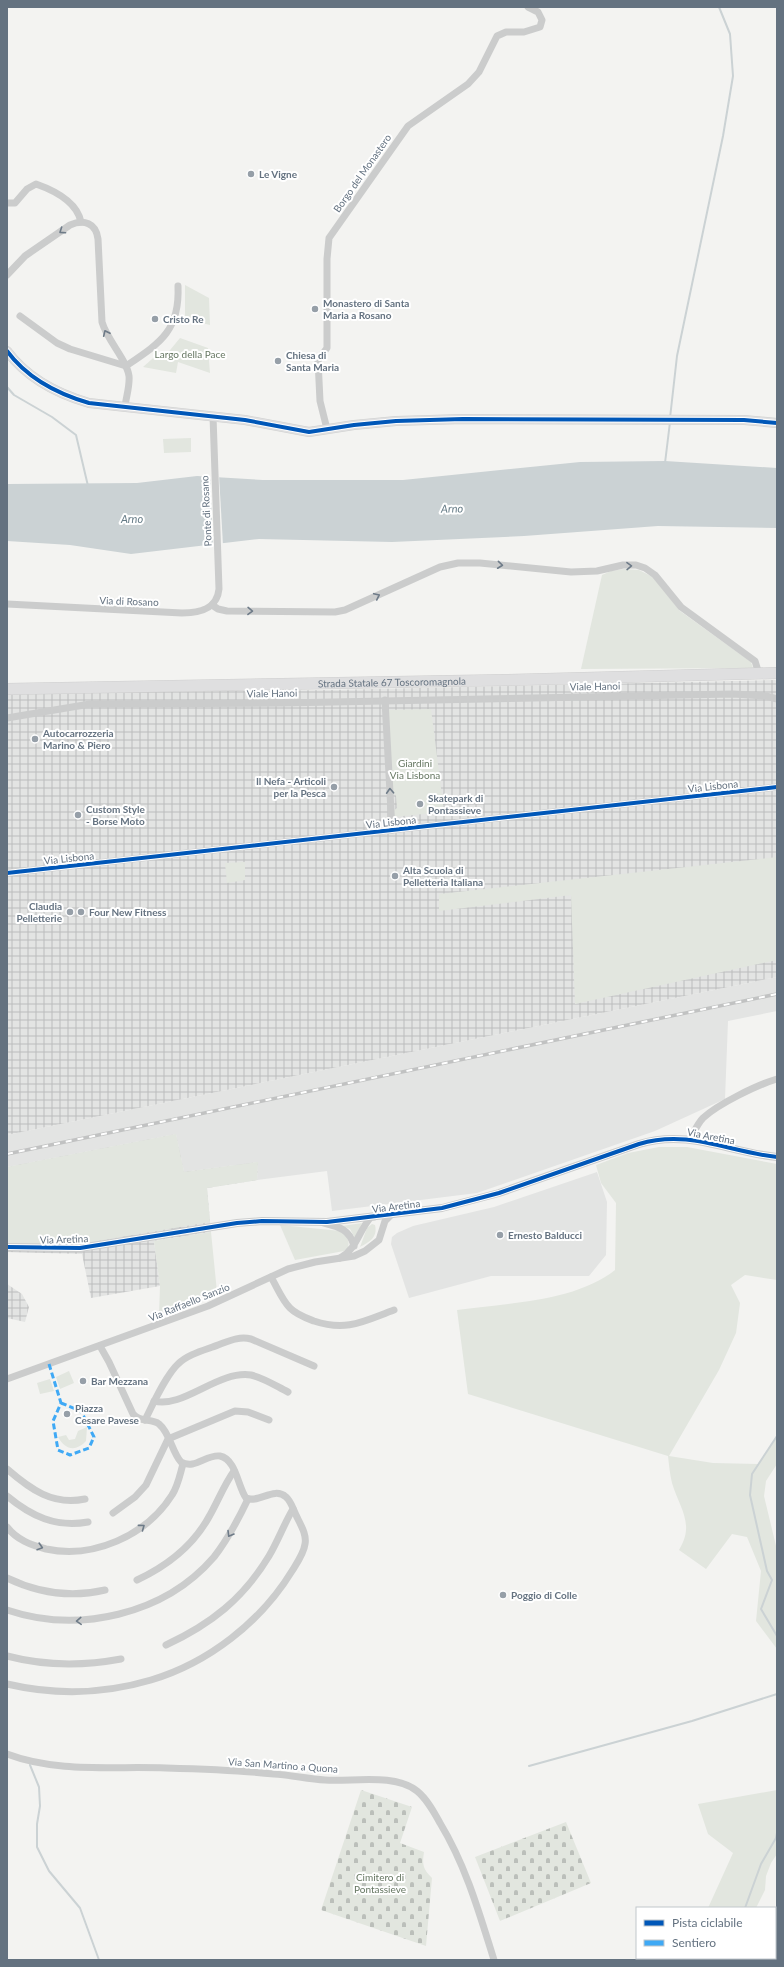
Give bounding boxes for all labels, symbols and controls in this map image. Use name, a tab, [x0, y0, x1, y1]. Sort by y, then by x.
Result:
street label: Borgo del Monastero	[331, 131, 394, 214]
place label: Le Vigne	[259, 168, 298, 180]
marker: Le Vigne	[246, 169, 256, 179]
one-way arrow	[59, 226, 66, 233]
place label: Monastero di Santa Maria a Rosano	[323, 297, 409, 321]
marker: Monastero di Santa Maria a Rosano	[310, 304, 320, 314]
place label: Cristo Re	[163, 313, 204, 325]
marker: Cristo Re	[150, 314, 160, 324]
one-way arrow	[103, 329, 111, 337]
park label: Largo della Pace	[155, 348, 225, 360]
place label: Chiesa di Santa Maria	[286, 349, 339, 373]
marker: Chiesa di Santa Maria	[273, 356, 283, 366]
street label: Ponte di Rosano	[198, 475, 214, 547]
water label: Arno	[440, 501, 464, 515]
water label: Arno	[120, 512, 143, 525]
one-way arrow	[497, 560, 503, 569]
one-way arrow	[626, 561, 632, 570]
one-way arrow	[372, 593, 380, 601]
street label: Via di Rosano	[99, 594, 159, 608]
one-way arrow	[247, 607, 253, 615]
street label: Strada Statale 67 Toscoromagnola	[318, 675, 466, 689]
street label: Viale Hanoi	[570, 680, 620, 692]
street label: Viale Hanoi	[247, 687, 297, 699]
place label: Autocarrozzeria Marino & Piero	[42, 727, 114, 751]
marker: Autocarrozzeria Marino & Piero	[30, 734, 40, 744]
park label: Giardini Via Lisbona	[390, 757, 440, 781]
place label: Il Nefa - Articoli per la Pesca	[256, 775, 326, 799]
street label: Via Lisbona	[687, 777, 739, 795]
marker: Il Nefa - Articoli per la Pesca	[329, 782, 339, 792]
one-way arrow	[386, 788, 394, 794]
place label: Skatepark di Pontassieve	[428, 792, 484, 816]
marker: Skatepark di Pontassieve	[415, 799, 425, 809]
place label: Custom Style - Borse Moto	[86, 803, 146, 827]
marker: Custom Style - Borse Moto	[73, 810, 83, 820]
street label: Via Lisbona	[365, 813, 417, 831]
street label: Via Lisbona	[43, 849, 95, 867]
place label: Alta Scuola di Pelletteria Italiana	[402, 864, 483, 888]
marker: Alta Scuola di Pelletteria Italiana	[390, 871, 400, 881]
place label: Claudia Pelletterie	[17, 900, 63, 924]
place label: Four New Fitness	[89, 906, 167, 918]
marker: Claudia Pelletterie	[65, 907, 75, 917]
marker: Four New Fitness	[76, 907, 86, 917]
street label: Via Aretina	[686, 1125, 736, 1147]
street label: Via Aretina	[371, 1197, 421, 1215]
place label: Ernesto Balducci	[508, 1229, 583, 1241]
marker: Ernesto Balducci	[495, 1230, 505, 1240]
street label: Via Aretina	[40, 1232, 88, 1246]
street label: Via Raffaello Sanzio	[147, 1280, 231, 1324]
place label: Bar Mezzana	[91, 1375, 148, 1387]
marker: Bar Mezzana	[78, 1376, 88, 1386]
place label: Piazza Cesare Pavese	[75, 1402, 140, 1426]
marker: Piazza Cesare Pavese	[62, 1409, 72, 1419]
one-way arrow	[137, 1525, 144, 1532]
one-way arrow	[227, 1530, 235, 1537]
one-way arrow	[36, 1542, 43, 1551]
place label: Poggio di Colle	[511, 1589, 578, 1601]
marker: Poggio di Colle	[498, 1590, 508, 1600]
one-way arrow	[76, 1617, 82, 1625]
street label: Via San Martino a Quona	[228, 1755, 338, 1775]
park label: Cimitero di Pontassieve	[354, 1871, 406, 1895]
legend	[636, 1907, 776, 1959]
text: Pista ciclabile	[672, 1915, 743, 1930]
text: Sentiero	[672, 1935, 716, 1950]

